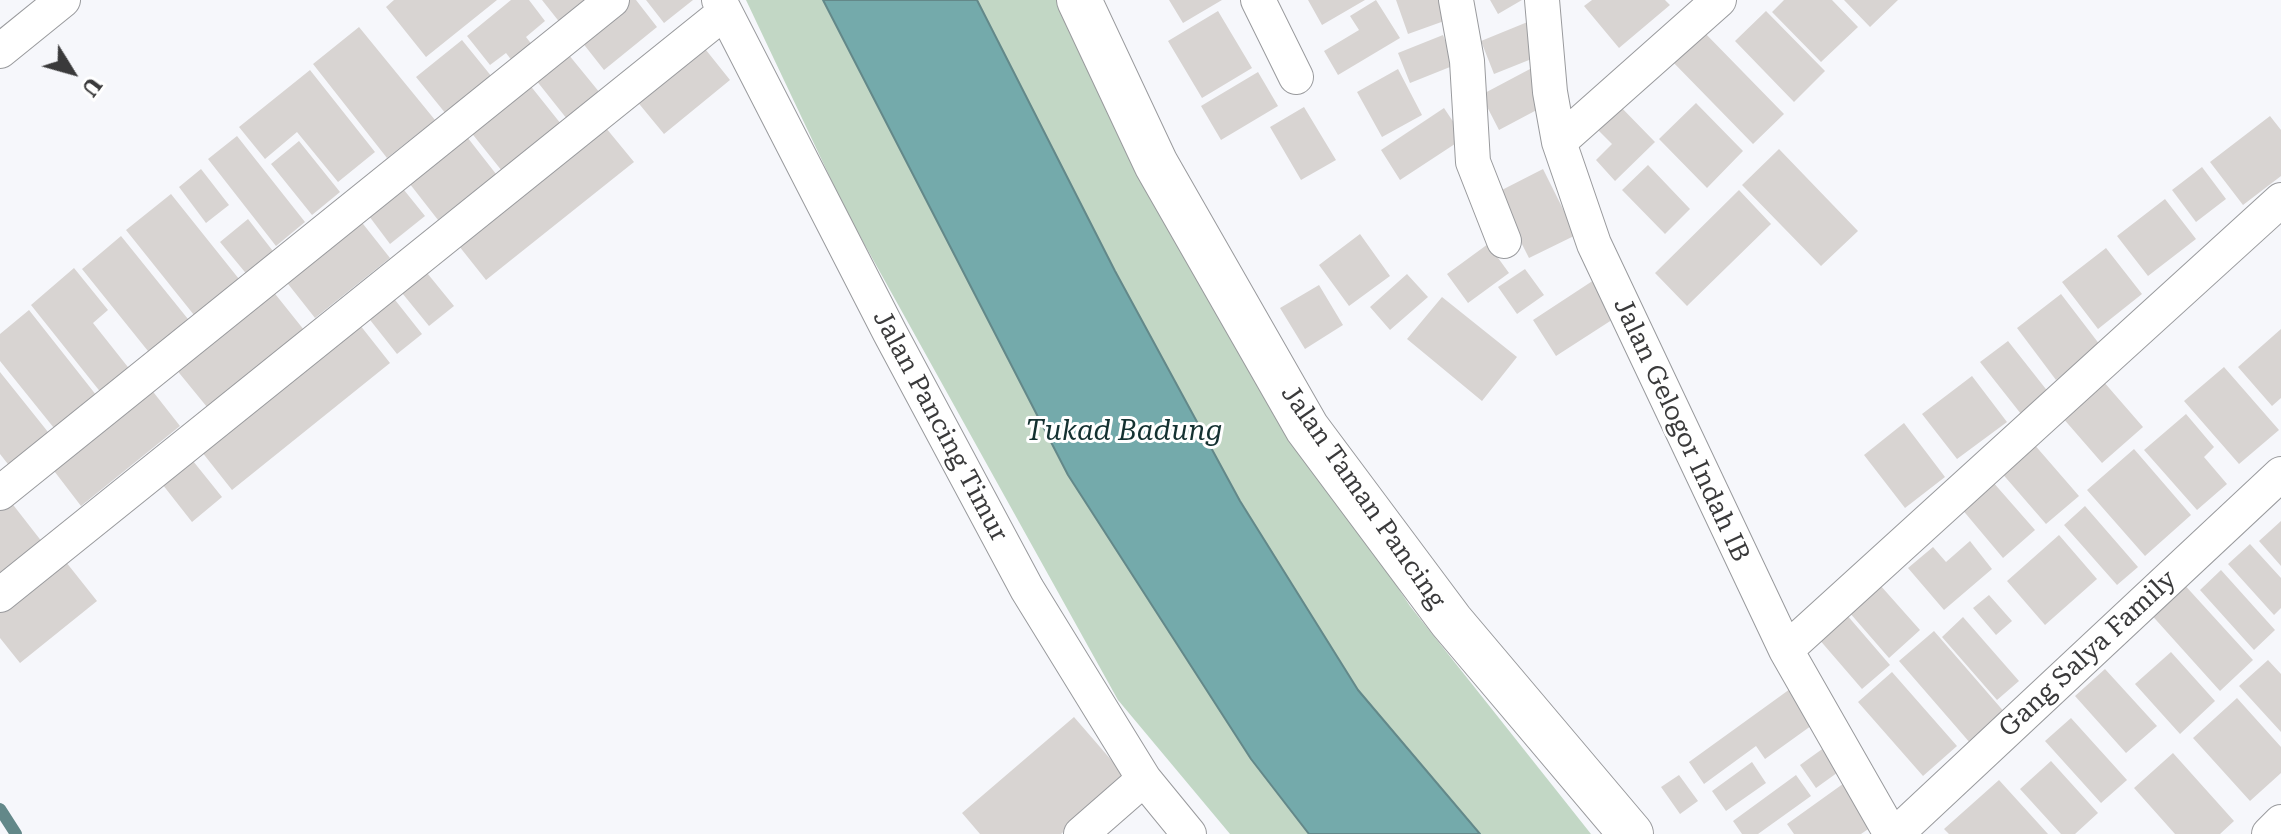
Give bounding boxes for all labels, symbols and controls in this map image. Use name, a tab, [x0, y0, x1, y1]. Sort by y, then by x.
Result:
north arrow	[32, 32, 112, 112]
text: U	[76, 72, 107, 101]
street label: Jalan Gelogor Indah IB	[1606, 293, 1756, 567]
street label: Jalan Pancing Timur	[866, 305, 1014, 547]
street label: Jalan Taman Pancing	[1274, 379, 1452, 615]
water label: Tukad Badung	[1026, 415, 1222, 449]
street label: Gang Salya Family	[1993, 564, 2183, 744]

